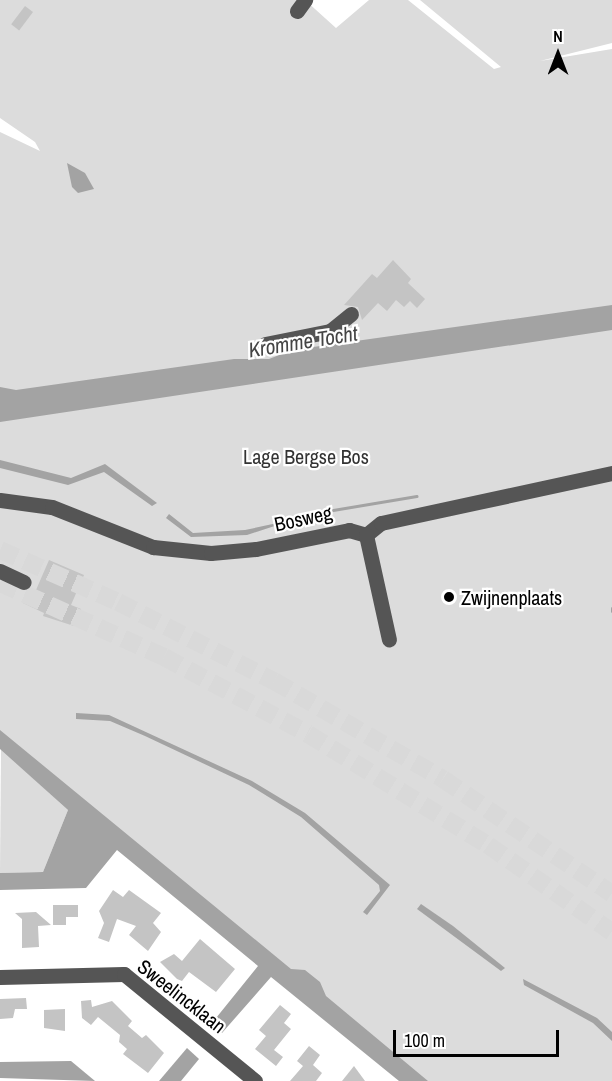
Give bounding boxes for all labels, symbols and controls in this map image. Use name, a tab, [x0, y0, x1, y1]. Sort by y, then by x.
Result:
north arrow	[528, 24, 588, 84]
text: N	[553, 25, 563, 47]
water label: Kromme Tocht	[246, 321, 360, 363]
park label: Lage Bergse Bos	[243, 444, 369, 468]
street label: Bosweg	[272, 500, 334, 536]
place label: Zwijnenplaats	[461, 585, 562, 609]
marker: Zwijnenplaats	[442, 590, 456, 604]
street label: Sweelincklaan	[133, 954, 231, 1038]
scale bar	[396, 1018, 562, 1056]
text: 100 m	[404, 1028, 445, 1053]

